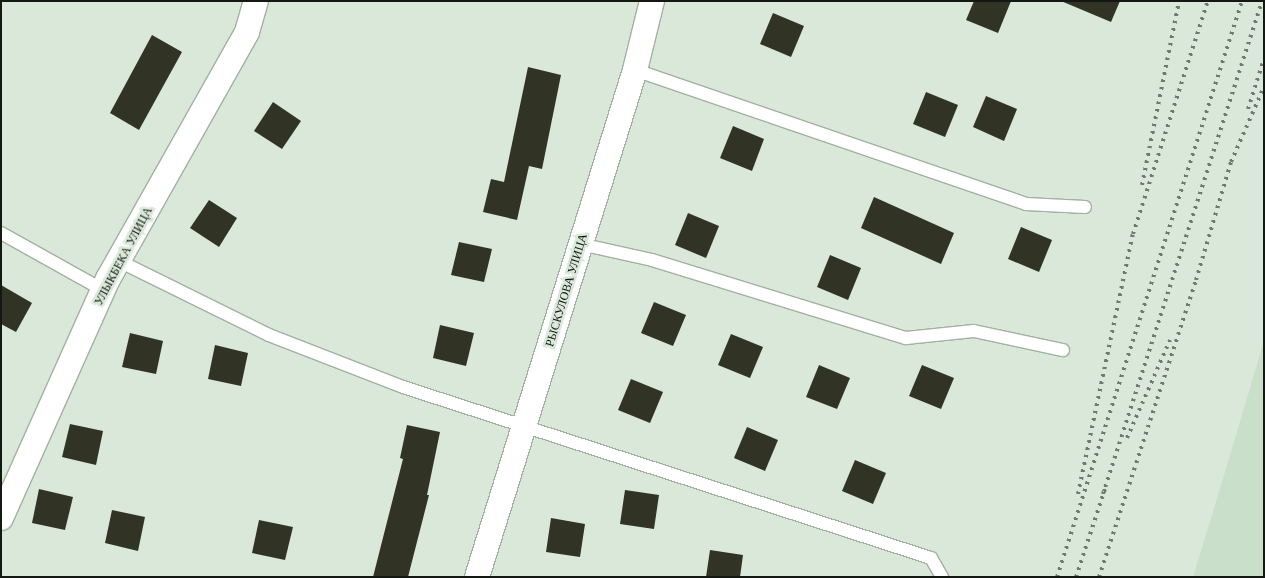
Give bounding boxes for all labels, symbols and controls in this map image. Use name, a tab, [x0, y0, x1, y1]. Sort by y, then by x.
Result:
street label: УЛЫКБЕКА УЛИЦА	[91, 204, 155, 308]
street label: РЫСКУЛОВА УЛИЦА	[542, 232, 590, 348]

